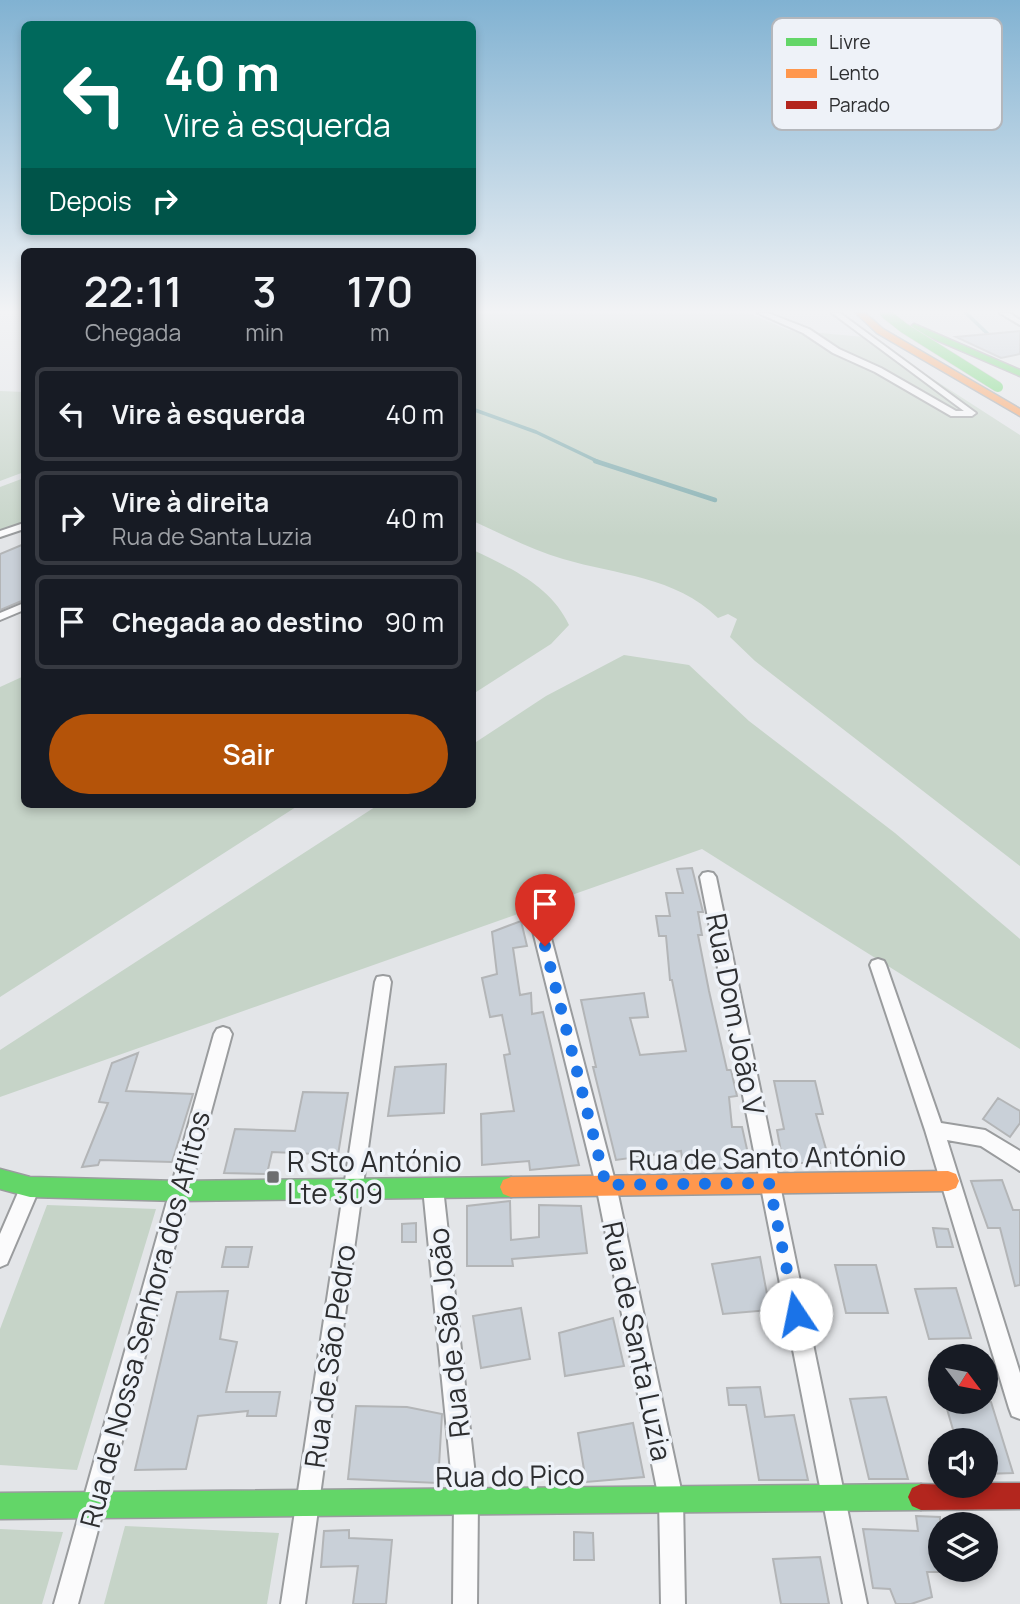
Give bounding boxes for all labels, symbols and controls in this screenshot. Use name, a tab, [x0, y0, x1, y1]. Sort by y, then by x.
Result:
legend	[772, 18, 1002, 130]
text: Livre	[829, 29, 871, 55]
text: 40 m	[164, 39, 280, 106]
icon: left	[49, 49, 140, 140]
text: Lento	[829, 60, 879, 86]
text: Parado	[829, 92, 890, 118]
text: Vire à esquerda	[164, 103, 391, 147]
icon: right	[146, 182, 184, 220]
text: Depois	[49, 183, 132, 219]
text: 22:11	[84, 262, 182, 320]
text: 3	[252, 262, 276, 320]
text: 170	[347, 262, 413, 320]
text: Chegada	[85, 316, 181, 348]
text: min	[245, 316, 284, 348]
text: m	[370, 316, 390, 348]
icon: left	[53, 395, 91, 433]
text: Vire à esquerda	[112, 396, 305, 432]
text: 40 m	[386, 396, 444, 432]
text: Vire à direita	[112, 484, 269, 520]
icon: right	[53, 499, 91, 537]
text: 40 m	[386, 500, 444, 536]
text: Rua de Santa Luzia	[112, 520, 312, 552]
icon: arrive	[53, 603, 91, 641]
text: Chegada ao destino	[112, 604, 363, 640]
text: 90 m	[385, 604, 444, 640]
button: Sair	[49, 714, 448, 794]
pin	[515, 874, 575, 946]
icon: arrive	[526, 885, 564, 923]
street label: Rua Dom João V	[698, 910, 774, 1118]
street label: Rua de Nossa Senhora dos Aflitos	[70, 1106, 218, 1532]
street label: Rua de Santo António	[628, 1136, 906, 1178]
place label: R Sto António Lte 309	[287, 1142, 462, 1212]
marker: R Sto António Lte 309	[265, 1169, 281, 1185]
street label: Rua de Santa Luzia	[594, 1218, 682, 1464]
street label: Rua de São João	[418, 1226, 478, 1440]
street label: Rua de São Pedro	[295, 1242, 363, 1470]
position arrow	[759, 1277, 833, 1351]
north arrow	[928, 1344, 998, 1414]
map controls	[928, 1344, 998, 1582]
button: sound	[928, 1428, 998, 1498]
street label: Rua do Pico	[435, 1455, 585, 1495]
button: layers	[928, 1512, 998, 1582]

